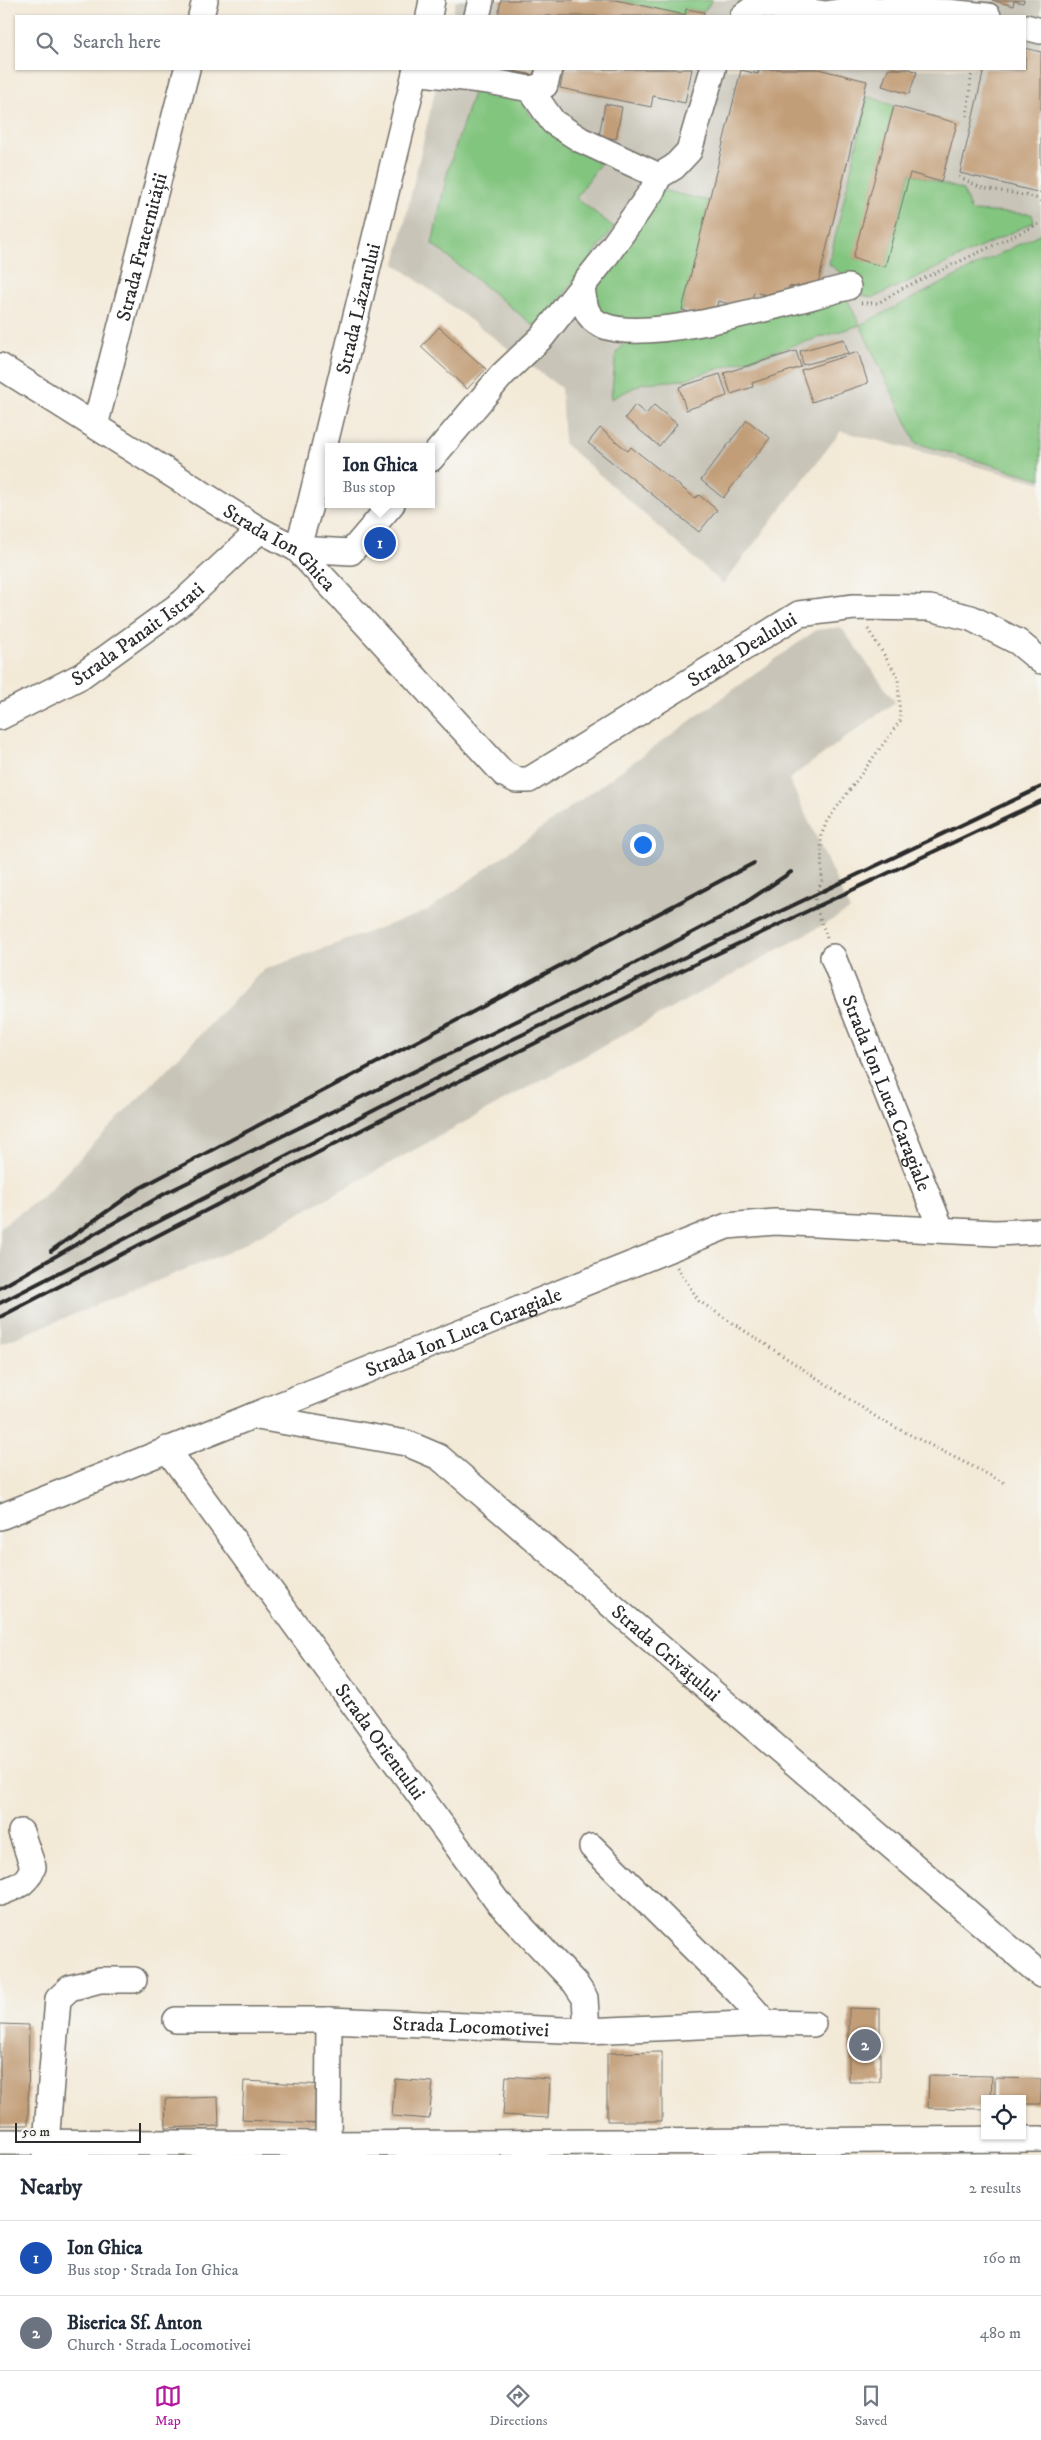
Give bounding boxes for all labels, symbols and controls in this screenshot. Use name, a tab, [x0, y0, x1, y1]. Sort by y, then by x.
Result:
search box	[15, 15, 1026, 70]
icon: search	[33, 29, 61, 57]
text: Search here	[73, 31, 161, 54]
street label: Strada Fraternității	[112, 170, 174, 324]
street label: Strada Lăzarului	[331, 241, 387, 377]
popup	[325, 443, 435, 508]
text: Ion Ghica	[342, 454, 418, 477]
text: Bus stop	[342, 477, 395, 497]
street label: Strada Ion Ghica	[218, 499, 341, 597]
pin: 1	[364, 524, 396, 562]
street label: Strada Panait Istrati	[68, 578, 210, 693]
street label: Strada Dealului	[683, 607, 802, 693]
your location	[630, 832, 656, 858]
street label: Strada Ion Luca Caragiale	[835, 992, 936, 1195]
street label: Strada Ion Luca Caragiale	[362, 1283, 565, 1383]
street label: Strada Crivățului	[606, 1600, 725, 1707]
street label: Strada Orientului	[328, 1679, 430, 1805]
street label: Strada Locomotivei	[392, 2012, 550, 2043]
pin: 2	[849, 2026, 881, 2064]
map controls	[981, 2095, 1026, 2140]
button: locate	[981, 2095, 1026, 2140]
scale bar	[15, 2120, 141, 2143]
text: 50 m	[22, 2123, 50, 2141]
text: Nearby	[20, 2175, 82, 2201]
text: 2 results	[969, 2178, 1021, 2198]
text: Ion Ghica	[67, 2237, 142, 2260]
text: 1	[33, 2248, 39, 2268]
text: 160 m	[983, 2248, 1021, 2268]
text: Bus stop · Strada Ion Ghica	[67, 2260, 238, 2280]
text: Biserica Sf. Anton	[67, 2312, 202, 2335]
text: 2	[32, 2323, 40, 2343]
text: 480 m	[980, 2323, 1021, 2343]
text: Church · Strada Locomotivei	[67, 2335, 251, 2355]
tab: Map	[154, 2382, 182, 2430]
tab: Directions	[489, 2382, 547, 2430]
tab: Saved	[855, 2382, 887, 2430]

